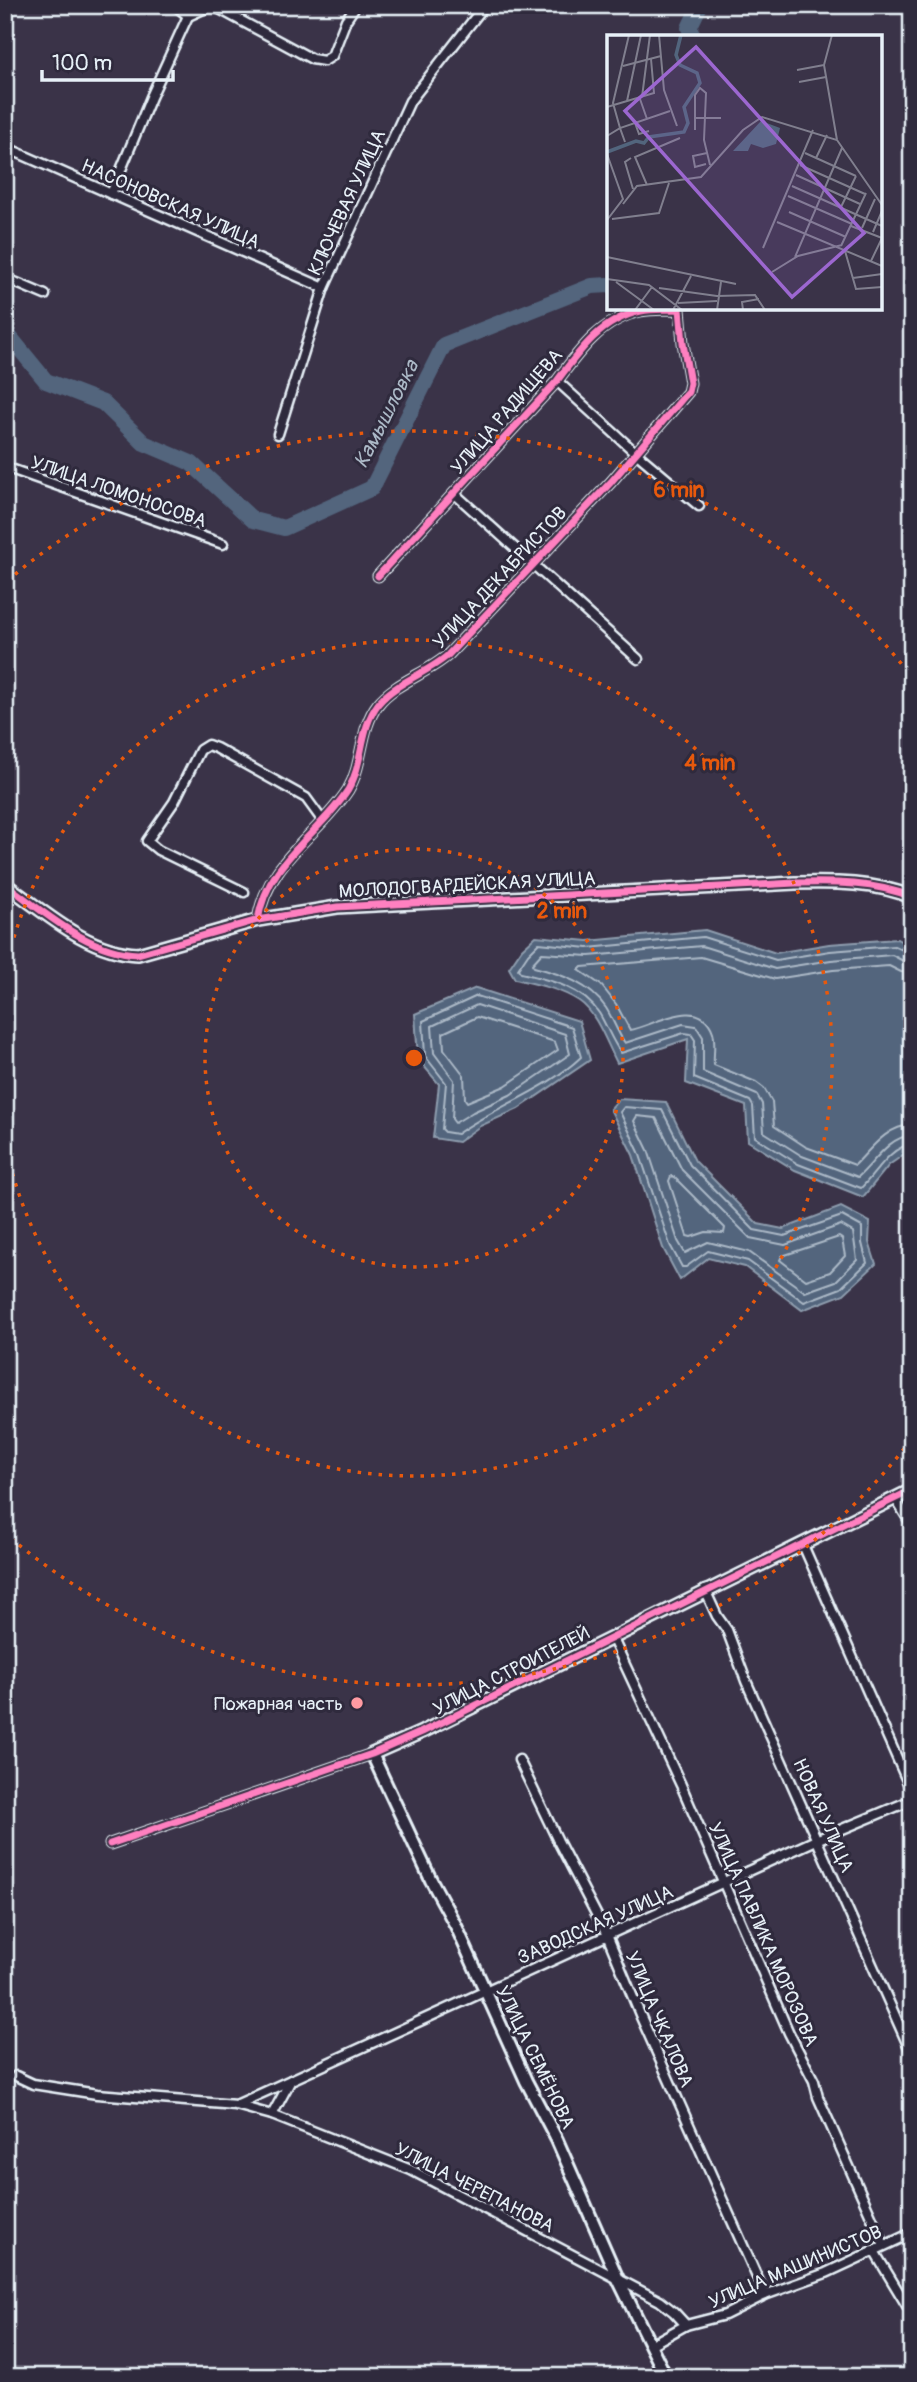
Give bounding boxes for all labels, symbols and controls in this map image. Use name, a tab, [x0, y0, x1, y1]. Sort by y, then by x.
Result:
inset map	[607, 35, 882, 310]
scale bar	[42, 38, 173, 82]
text: 100 m	[52, 50, 112, 77]
street label: КЛЮЧЕВАЯ УЛИЦА	[303, 126, 391, 279]
street label: НАСОНОВСКАЯ УЛИЦА	[77, 154, 264, 254]
street label: УЛИЦА РАДИЩЕВА	[446, 344, 568, 479]
water label: Камышловка	[348, 355, 426, 473]
street label: УЛИЦА ЛОМОНОСОВА	[28, 451, 210, 533]
text: 6 min	[654, 477, 705, 504]
street label: УЛИЦА ДЕКАБРИСТОВ	[428, 501, 572, 654]
text: 4 min	[685, 750, 736, 777]
street label: МОЛОДОГВАРДЕЙСКАЯ УЛИЦА	[338, 866, 596, 904]
text: 2 min	[537, 898, 587, 925]
centre of rings	[402, 1046, 426, 1070]
street label: УЛИЦА СТРОИТЕЛЕЙ	[429, 1621, 594, 1721]
place label: Пожарная часть	[214, 1692, 343, 1716]
marker: Пожарная часть	[349, 1695, 365, 1711]
street label: НОВАЯ УЛИЦА	[787, 1755, 859, 1876]
street label: УЛИЦА ПАВЛИКА МОРОЗОВА	[703, 1819, 823, 2050]
street label: ЗАВОДСКАЯ УЛИЦА	[514, 1880, 677, 1970]
street label: УЛИЦА ЧКАЛОВА	[620, 1948, 699, 2091]
street label: УЛИЦА СЕМЁНОВА	[490, 1982, 580, 2133]
street label: УЛИЦА ЧЕРЕПАНОВА	[391, 2137, 558, 2238]
street label: УЛИЦА МАШИНИСТОВ	[705, 2220, 886, 2314]

